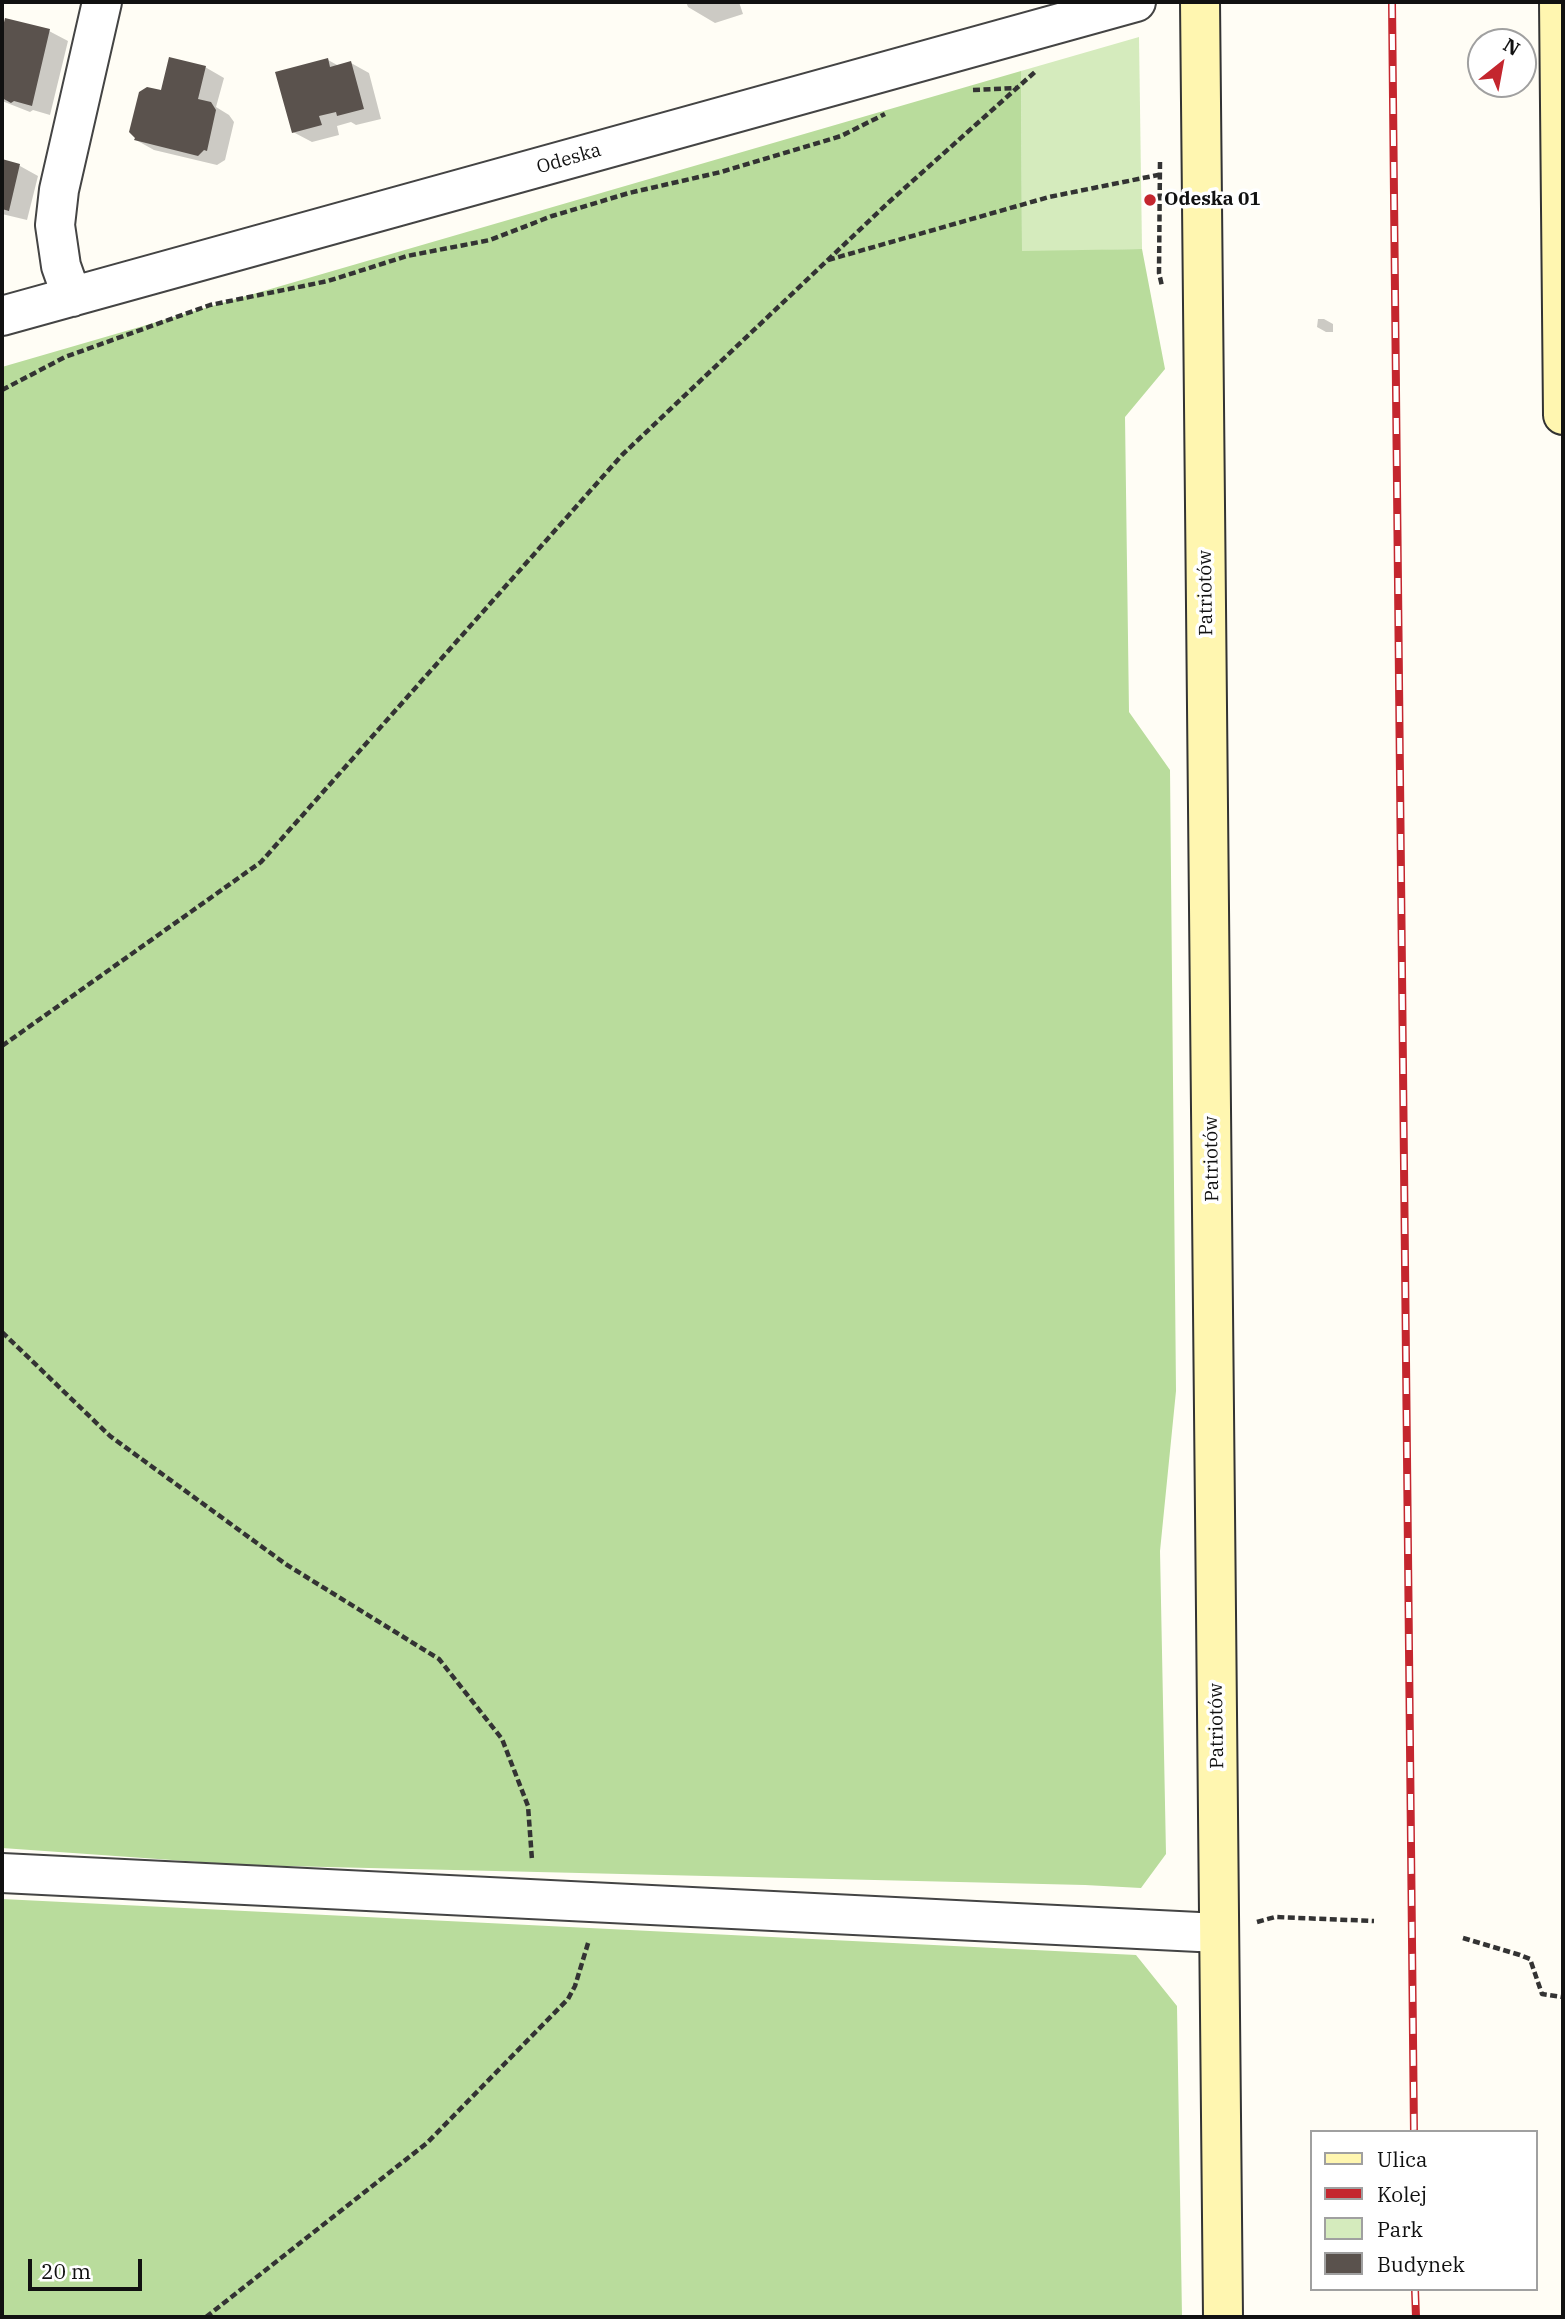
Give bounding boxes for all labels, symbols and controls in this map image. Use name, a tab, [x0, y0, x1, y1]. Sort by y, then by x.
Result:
north arrow	[1467, 28, 1537, 98]
text: N	[1499, 33, 1524, 61]
street label: Odeska	[534, 139, 604, 179]
place label: Odeska 01	[1164, 189, 1261, 211]
marker: Odeska 01	[1142, 192, 1158, 208]
street label: Patriotów	[1194, 550, 1218, 636]
street label: Patriotów	[1200, 1116, 1224, 1202]
street label: Patriotów	[1205, 1683, 1229, 1769]
legend	[1310, 2130, 1537, 2291]
text: Ulica	[1377, 2145, 1428, 2173]
text: Kolej	[1377, 2180, 1427, 2208]
text: Park	[1377, 2215, 1423, 2243]
scale bar	[32, 2246, 145, 2290]
text: Budynek	[1377, 2250, 1465, 2278]
text: 20 m	[41, 2257, 91, 2285]

